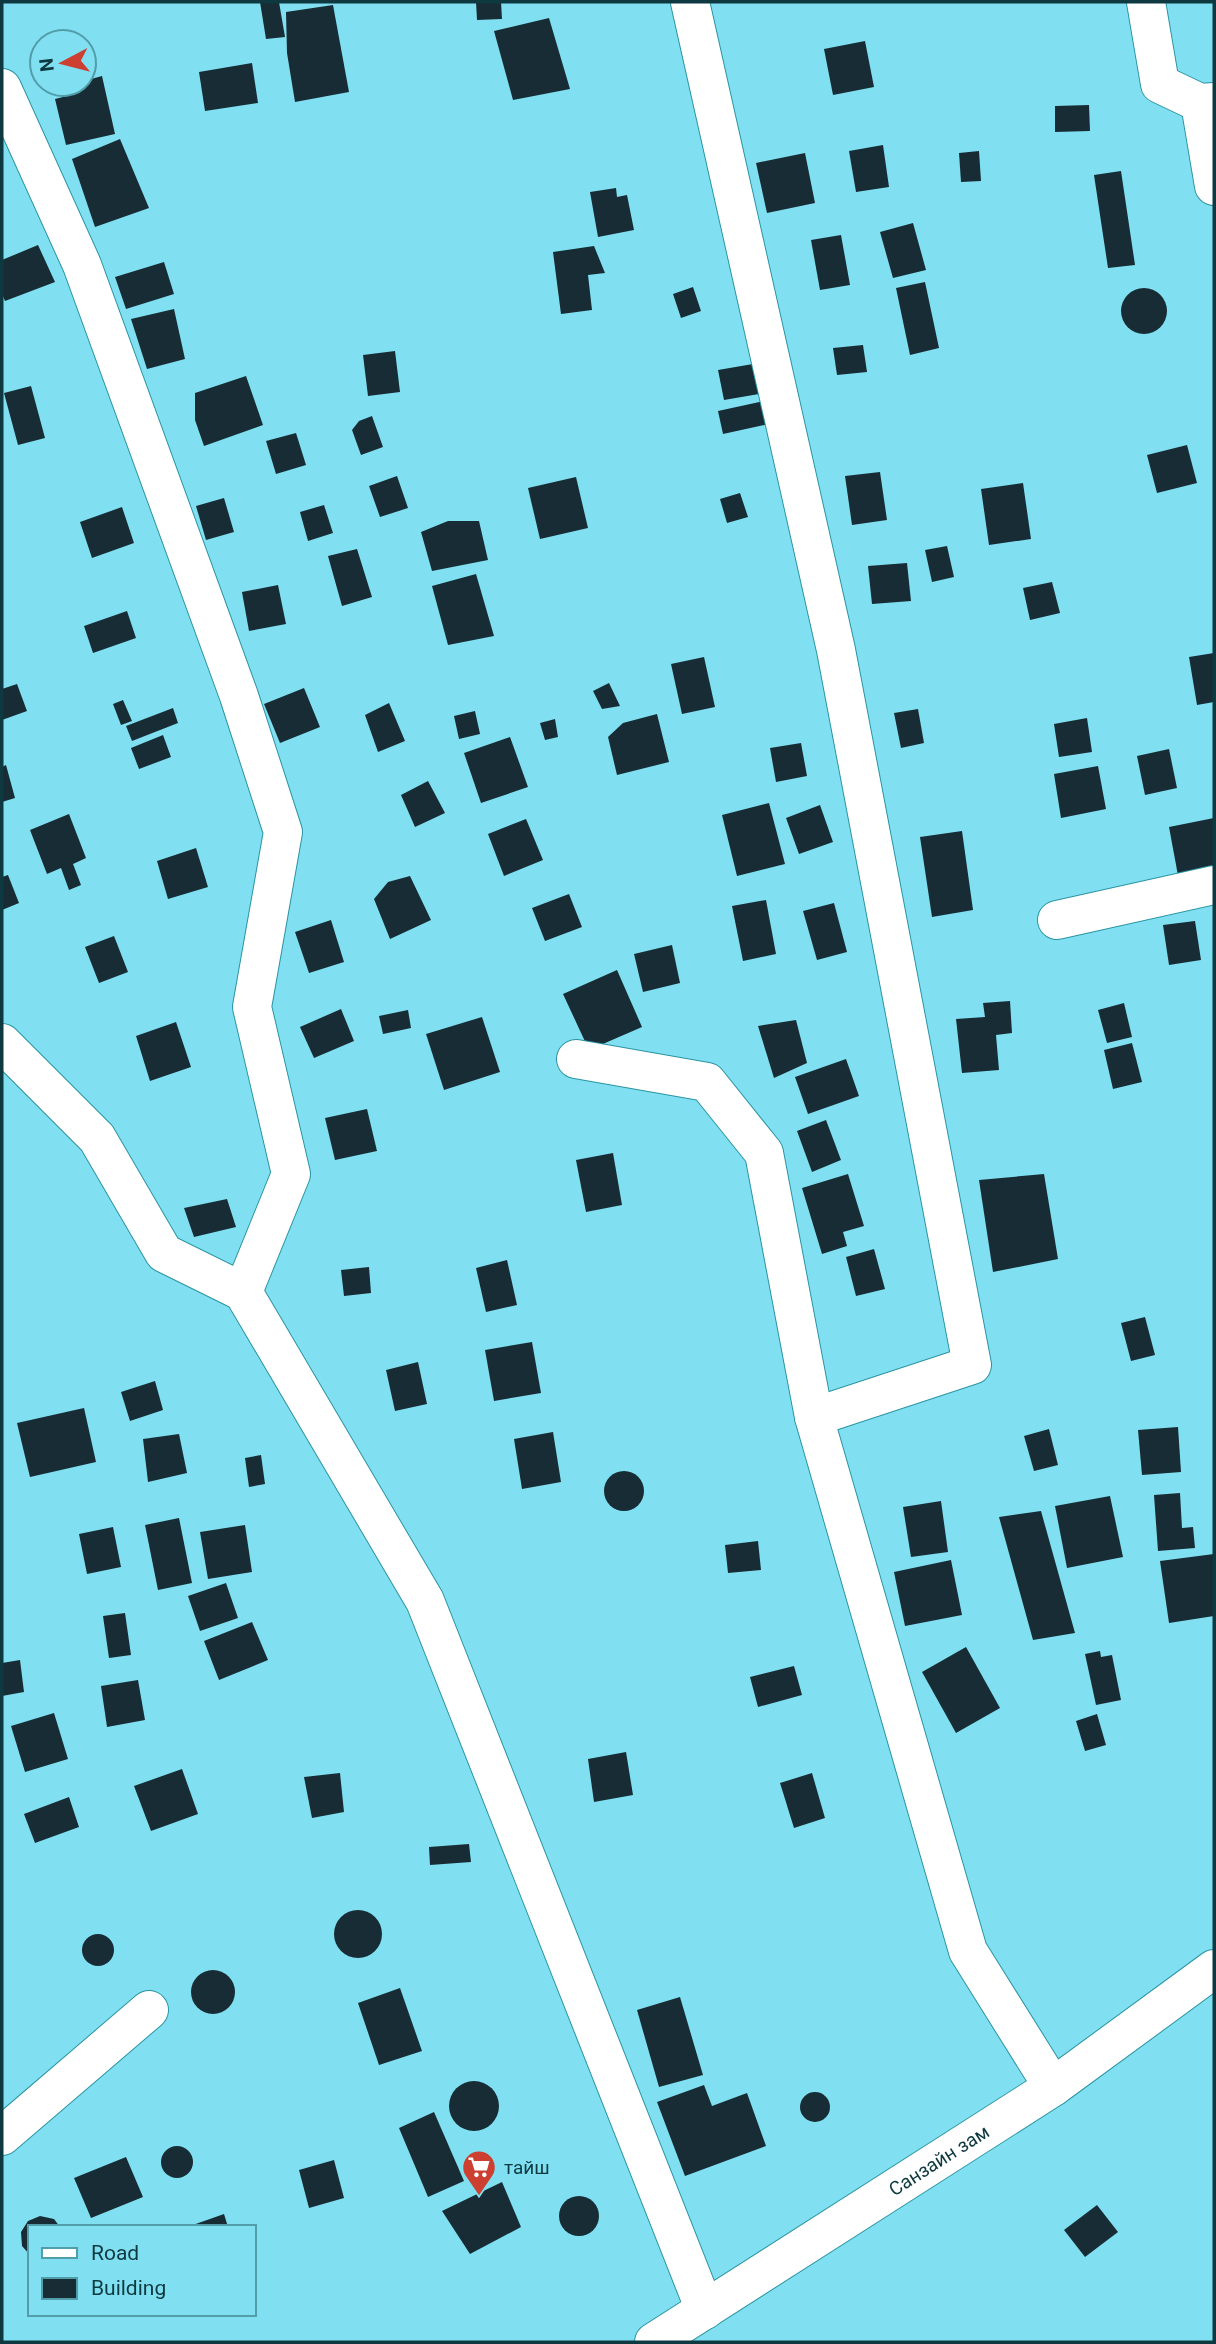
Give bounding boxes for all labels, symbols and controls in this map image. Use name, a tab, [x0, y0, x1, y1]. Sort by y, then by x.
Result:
north arrow	[28, 28, 98, 98]
text: N	[34, 57, 59, 73]
street label: Санзайн зам	[885, 2120, 993, 2201]
supermarket icon: тайш	[460, 2148, 498, 2197]
place label: тайш	[504, 2156, 550, 2179]
legend	[28, 2225, 256, 2316]
text: Road	[91, 2241, 139, 2265]
text: Building	[91, 2276, 166, 2300]

